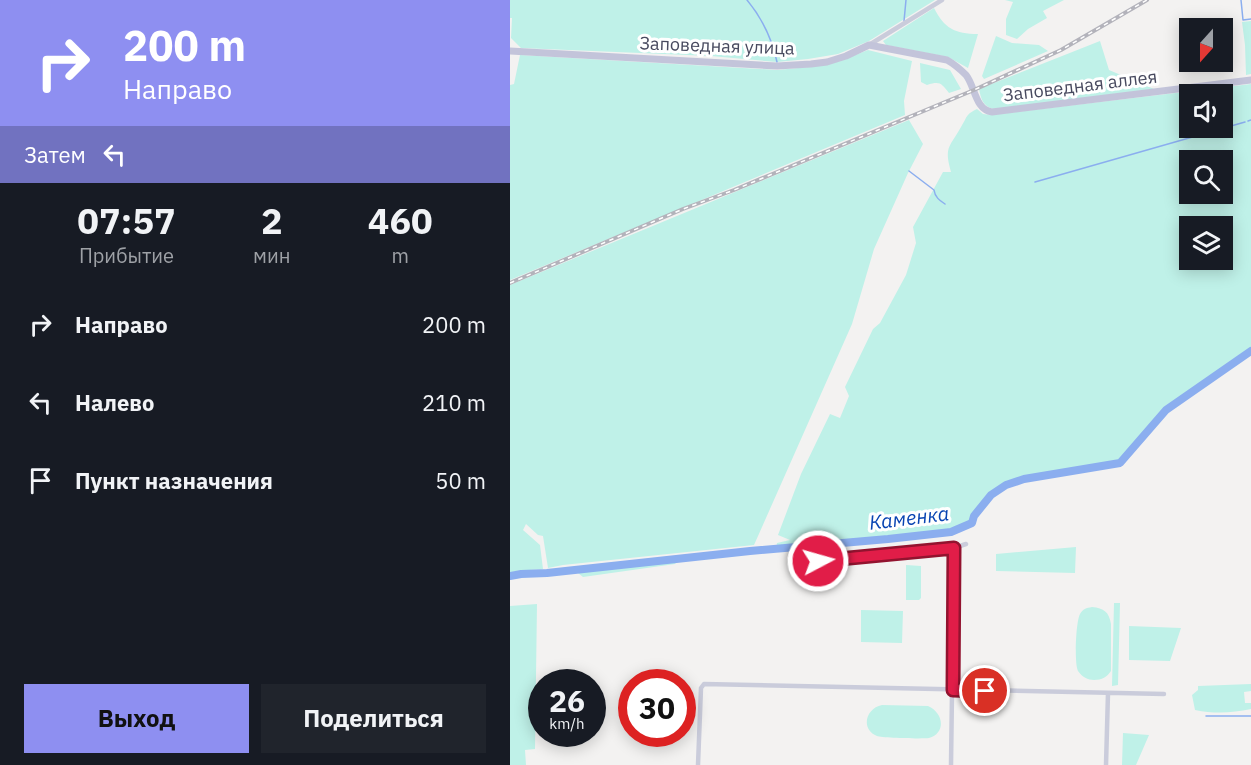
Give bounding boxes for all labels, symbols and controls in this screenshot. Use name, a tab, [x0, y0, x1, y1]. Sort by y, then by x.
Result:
text: 200 m	[123, 18, 246, 73]
north arrow	[1179, 18, 1233, 72]
map controls	[1179, 18, 1233, 270]
icon: right	[24, 24, 102, 102]
street label: Заповедная улица	[639, 31, 795, 60]
street label: Заповедная аллея	[1002, 65, 1158, 106]
text: Направо	[123, 71, 232, 106]
button: sound	[1179, 84, 1233, 138]
icon: left	[98, 138, 131, 171]
text: Затем	[24, 140, 86, 169]
button: search	[1179, 150, 1233, 204]
text: 07:57	[77, 197, 176, 244]
text: 2	[261, 197, 283, 244]
text: 460	[368, 197, 433, 244]
button: layers	[1179, 216, 1233, 270]
text: Прибытие	[79, 242, 174, 269]
text: мин	[253, 242, 290, 269]
text: m	[391, 242, 409, 269]
icon: right	[24, 308, 57, 341]
text: Направо	[75, 310, 168, 339]
text: 200 m	[422, 310, 486, 339]
icon: left	[24, 386, 57, 419]
text: Налево	[75, 388, 154, 417]
text: 210 m	[422, 388, 486, 417]
icon: arrive	[24, 464, 57, 497]
text: Пункт назначения	[75, 466, 273, 495]
text: 50 m	[435, 466, 486, 495]
water label: Каменка	[867, 499, 951, 536]
position arrow	[786, 529, 850, 593]
pin	[959, 665, 1010, 716]
speed limit sign: 30	[618, 669, 696, 747]
icon: arrive	[968, 674, 1001, 707]
text: 26	[549, 681, 585, 720]
button: Выход	[24, 684, 249, 753]
button: Поделиться	[261, 684, 486, 753]
text: km/h	[549, 714, 585, 733]

